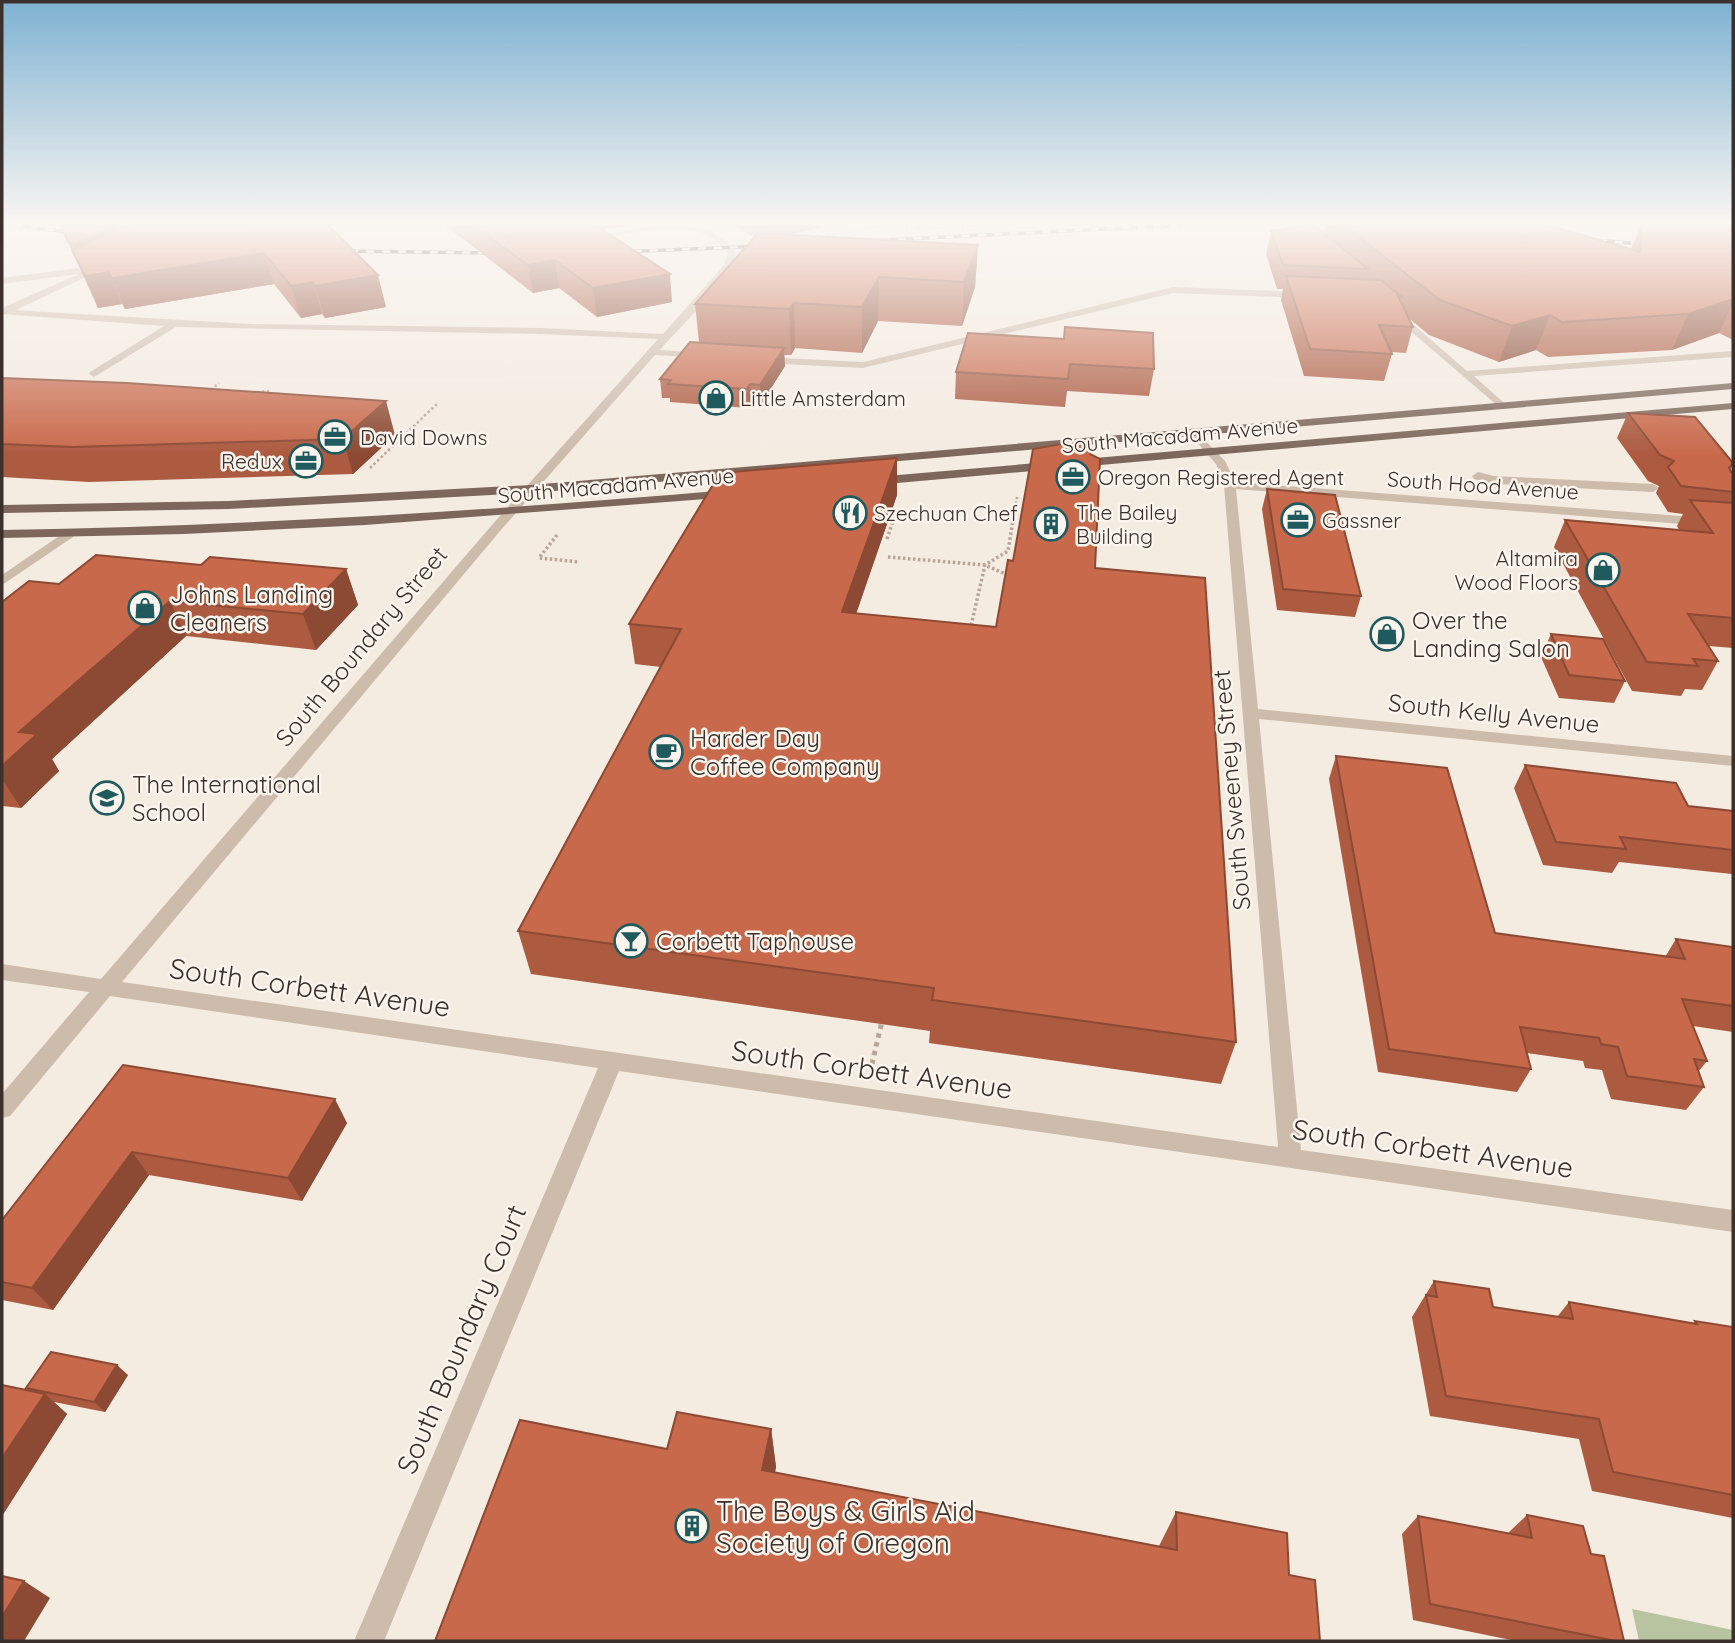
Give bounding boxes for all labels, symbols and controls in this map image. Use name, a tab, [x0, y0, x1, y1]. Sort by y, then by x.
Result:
shop icon: Little Amsterdam	[697, 379, 735, 417]
place label: Little Amsterdam	[740, 385, 906, 411]
street label: South Macadam Avenue	[1061, 412, 1299, 458]
office icon: David Downs	[316, 418, 354, 456]
place label: David Downs	[360, 424, 487, 450]
office icon: Redux	[287, 442, 325, 480]
place label: Redux	[221, 448, 282, 474]
office icon: Oregon Registered Agent	[1054, 458, 1092, 496]
street label: South Macadam Avenue	[497, 462, 735, 508]
place label: Oregon Registered Agent	[1098, 464, 1344, 490]
street label: South Hood Avenue	[1386, 465, 1580, 505]
restaurant icon: Szechuan Chef	[831, 494, 869, 532]
place label: The Bailey Building	[1076, 499, 1177, 549]
place label: Szechuan Chef	[874, 500, 1018, 526]
office icon: Gassner	[1279, 501, 1317, 539]
building icon: The Bailey Building	[1032, 505, 1070, 543]
place label: Gassner	[1322, 507, 1401, 533]
street label: South Boundary Street	[269, 540, 453, 752]
place label: Altamira Wood Floors	[1454, 545, 1578, 595]
shop icon: Altamira Wood Floors	[1584, 551, 1622, 589]
place label: Johns Landing Cleaners	[170, 579, 333, 637]
shop icon: Johns Landing Cleaners	[126, 589, 164, 627]
place label: Over the Landing Salon	[1412, 605, 1570, 663]
shop icon: Over the Landing Salon	[1368, 615, 1406, 653]
street label: South Sweeney Street	[1206, 668, 1256, 912]
street label: South Kelly Avenue	[1387, 687, 1601, 739]
place label: Harder Day Coffee Company	[690, 723, 880, 781]
cafe icon: Harder Day Coffee Company	[647, 733, 685, 771]
place label: The International School	[132, 769, 321, 827]
school or university icon: The International School	[88, 779, 126, 817]
bar icon: Corbett Taphouse	[612, 922, 650, 960]
place label: Corbett Taphouse	[656, 926, 854, 956]
street label: South Corbett Avenue	[168, 950, 452, 1024]
street label: South Corbett Avenue	[730, 1032, 1014, 1106]
street label: South Corbett Avenue	[1291, 1111, 1575, 1185]
street label: South Boundary Court	[389, 1199, 533, 1479]
place label: The Boys & Girls Aid Society of Oregon	[716, 1493, 975, 1560]
building icon: The Boys & Girls Aid Society of Oregon	[673, 1507, 711, 1545]

